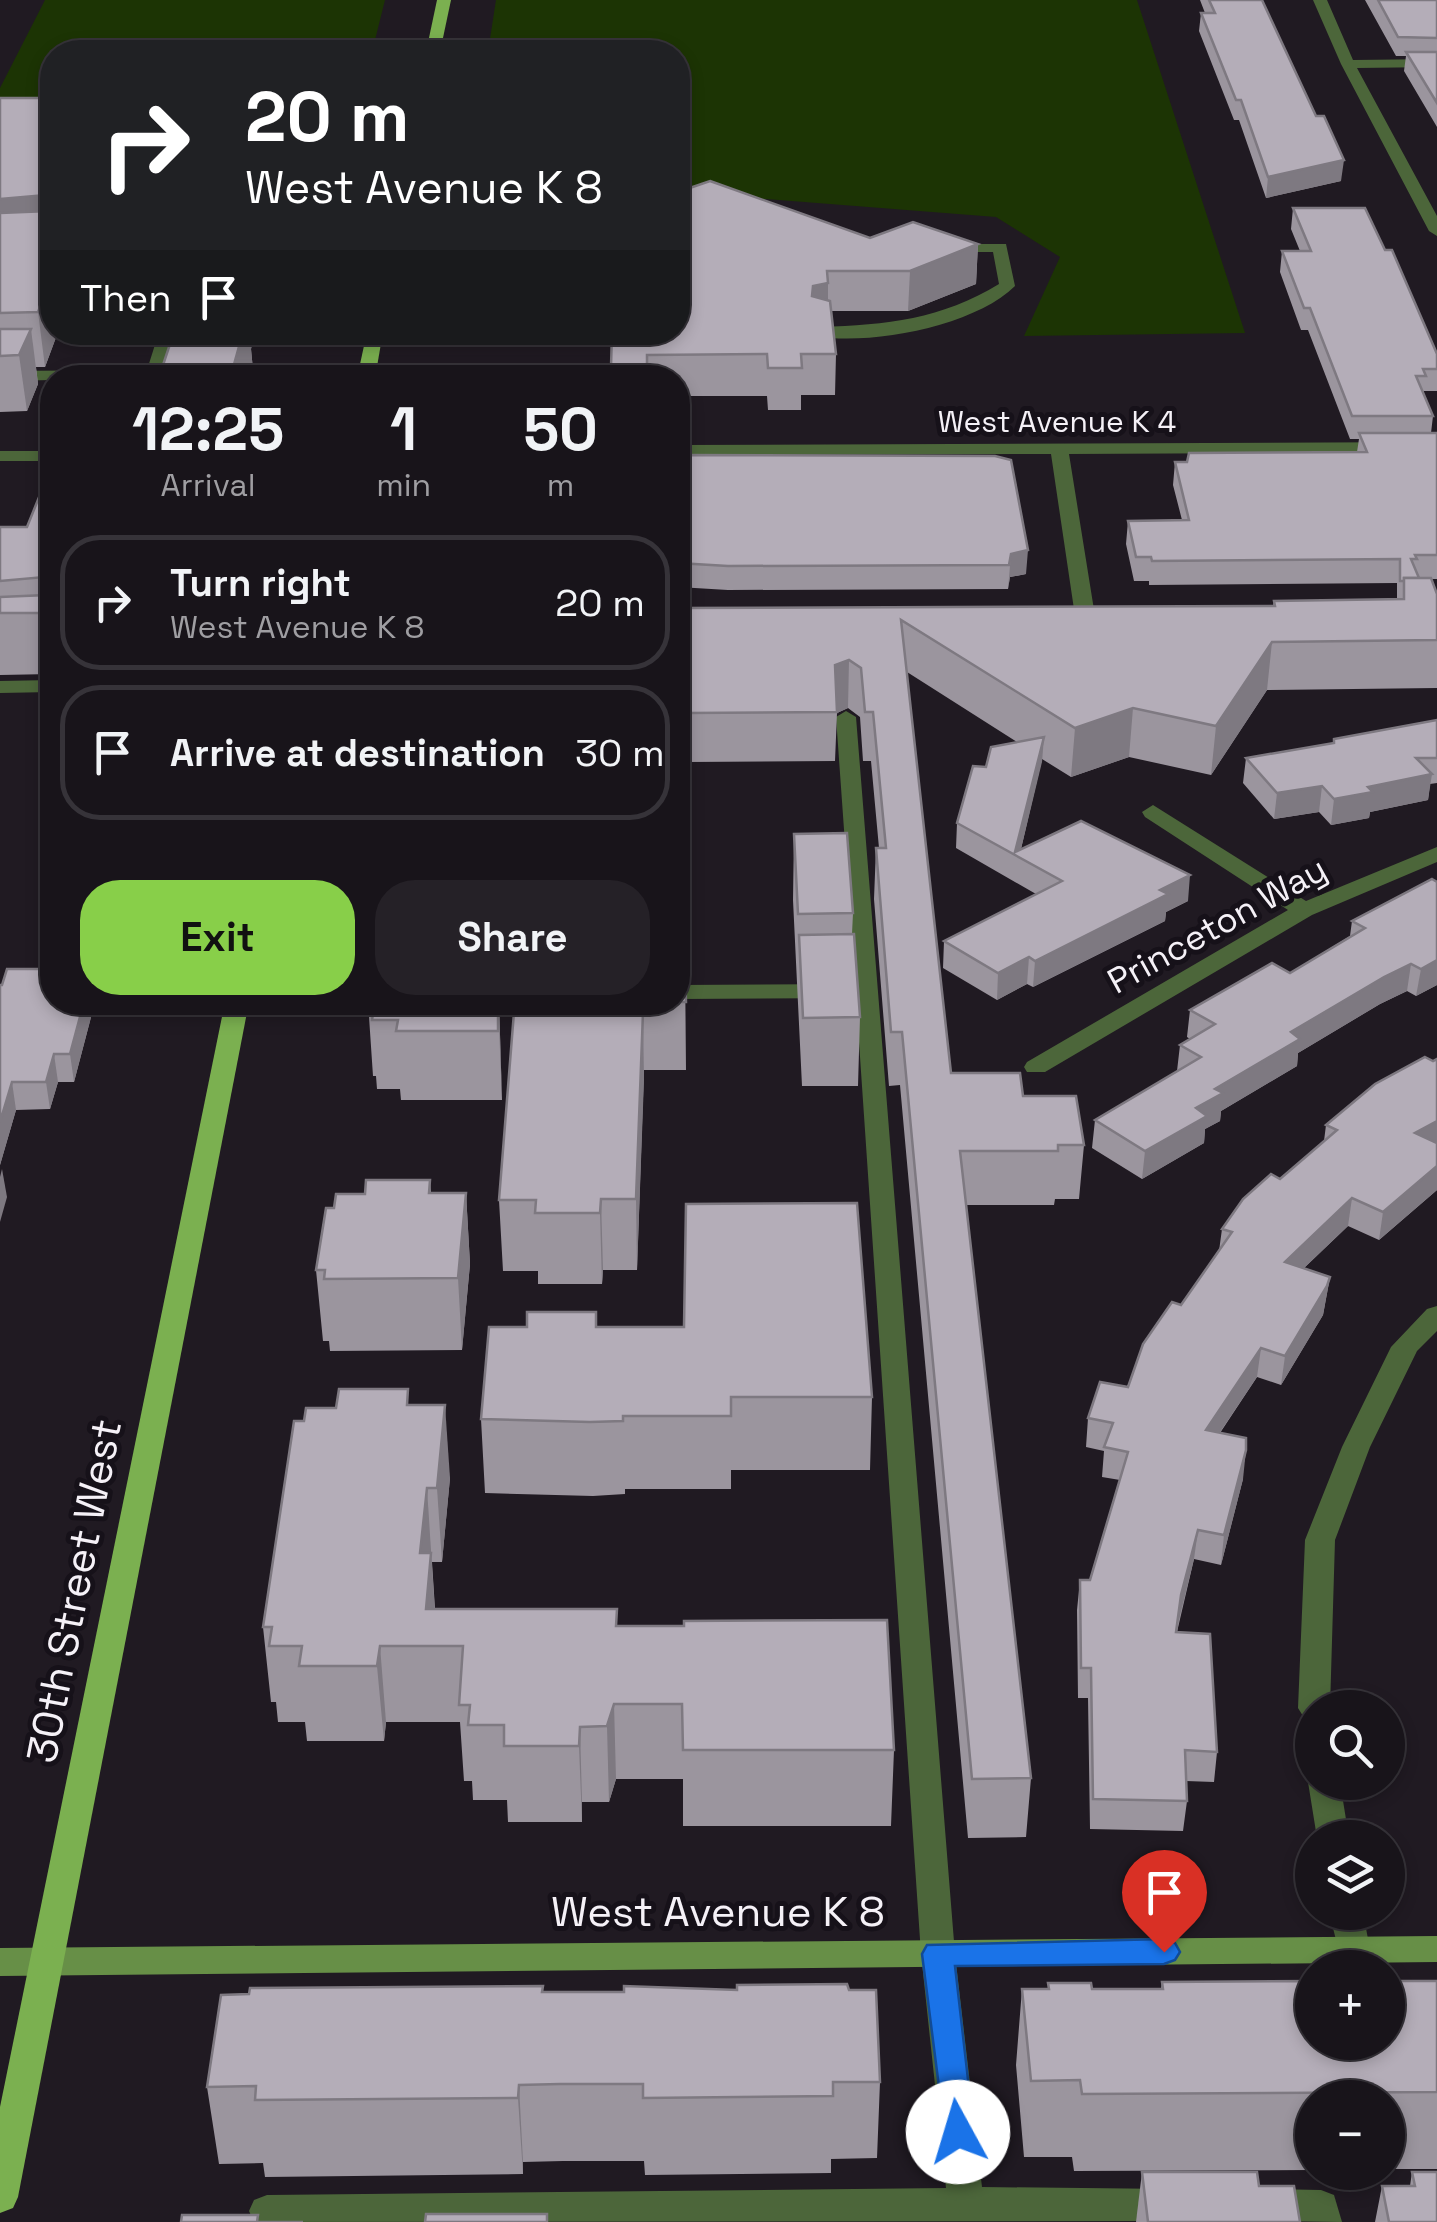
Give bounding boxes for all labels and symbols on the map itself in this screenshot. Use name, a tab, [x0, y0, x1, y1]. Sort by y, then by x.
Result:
street label: West Avenue K 4	[938, 402, 1176, 441]
street label: Princeton Way	[1100, 847, 1334, 1003]
street label: 30th Street West	[15, 1415, 133, 1767]
pin	[1122, 1850, 1207, 1953]
street label: West Avenue K 8	[551, 1885, 885, 1938]
position arrow	[906, 2080, 1010, 2184]

